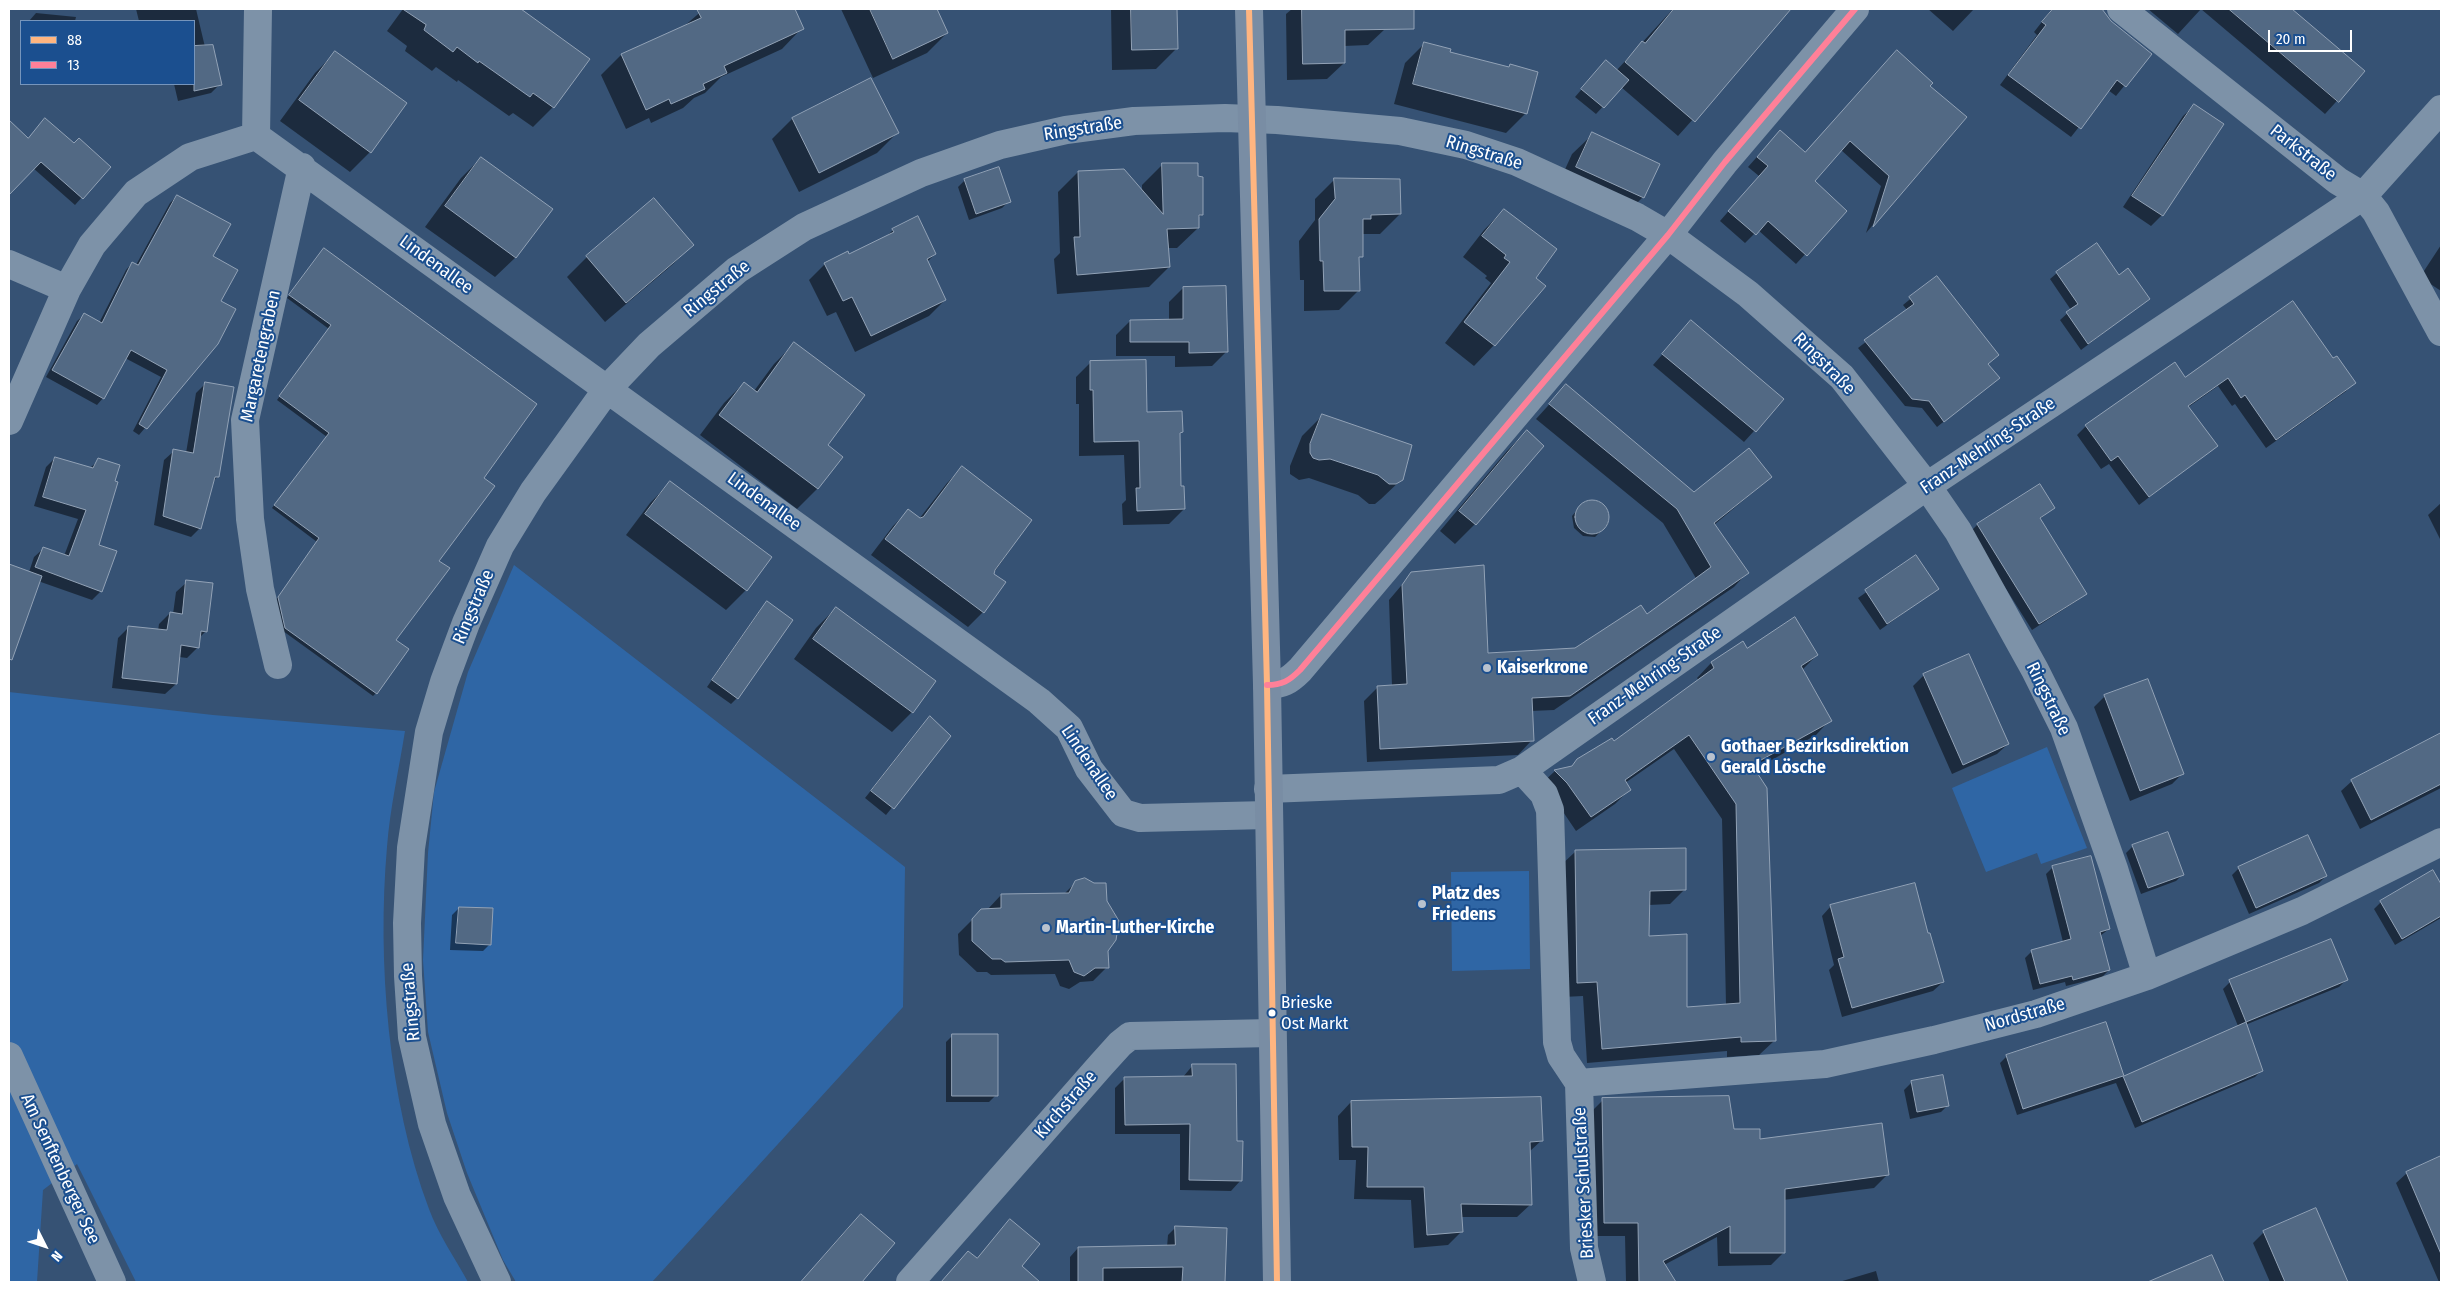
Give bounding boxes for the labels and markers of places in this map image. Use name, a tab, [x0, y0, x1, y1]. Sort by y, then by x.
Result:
place label: Kaiserkrone	[1497, 657, 1588, 679]
marker: Kaiserkrone	[1481, 662, 1493, 674]
place label: Gothaer Bezirksdirektion Gerald Lösche	[1721, 736, 1909, 779]
marker: Gothaer Bezirksdirektion Gerald Lösche	[1705, 751, 1717, 763]
place label: Platz des Friedens	[1432, 883, 1500, 926]
marker: Platz des Friedens	[1416, 898, 1428, 910]
place label: Martin-Luther-Kirche	[1056, 917, 1214, 939]
marker: Martin-Luther-Kirche	[1040, 922, 1052, 934]
place label: Brieske Ost Markt	[1281, 993, 1348, 1033]
marker: Brieske Ost Markt	[1267, 1008, 1277, 1018]

